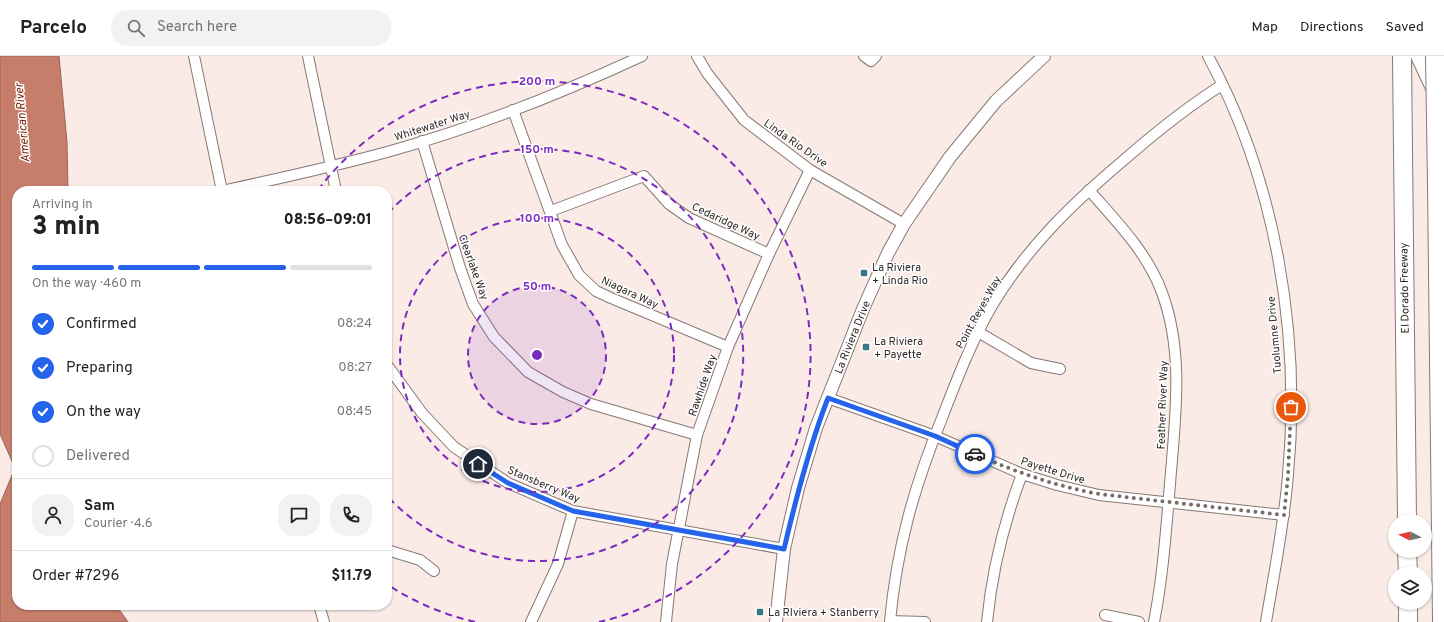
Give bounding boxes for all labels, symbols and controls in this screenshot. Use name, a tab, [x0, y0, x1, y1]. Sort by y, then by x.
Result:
search box	[111, 10, 391, 46]
text: Parcelo	[20, 16, 87, 40]
icon: search	[125, 17, 147, 39]
text: Search here	[157, 18, 237, 37]
text: Map	[1252, 19, 1278, 36]
text: Directions	[1300, 19, 1364, 36]
text: Saved	[1386, 19, 1424, 36]
text: 200 m	[519, 74, 555, 90]
water label: American River	[11, 81, 34, 163]
street label: Whitewater Way	[393, 107, 472, 145]
street label: Linda Rio Drive	[761, 117, 830, 171]
text: 150 m	[520, 142, 554, 158]
text: Arriving in	[32, 197, 93, 213]
street label: Cedaridge Way	[689, 200, 762, 244]
text: 3 min	[32, 211, 100, 244]
text: 08:56–09:01	[284, 211, 372, 230]
text: 100 m	[520, 211, 554, 227]
street label: Clearlake Way	[455, 233, 492, 302]
street label: El Dorado Freeway	[1397, 242, 1413, 334]
place label: La Riviera + Linda Rio	[872, 261, 928, 288]
marker: La Riviera + Linda Rio	[859, 268, 869, 278]
street label: Point Reyes Way	[953, 273, 1005, 351]
street label: Niagara Way	[599, 274, 661, 312]
text: On the way · 460 m	[32, 276, 141, 292]
text: 50 m	[523, 279, 551, 295]
street label: Tuolumne Drive	[1265, 295, 1285, 374]
street label: La Riviera Drive	[832, 299, 874, 376]
icon: check	[32, 313, 54, 335]
text: Confirmed	[66, 315, 137, 334]
text: 08:24	[337, 316, 372, 332]
place label: La Riviera + Payette	[874, 335, 923, 362]
marker: La Riviera + Payette	[861, 342, 871, 352]
centre of rings	[530, 348, 544, 362]
street label: Rawhide Way	[686, 352, 720, 418]
icon: check	[32, 357, 54, 379]
text: Preparing	[66, 359, 133, 378]
text: 08:27	[338, 360, 372, 376]
street label: Feather River Way	[1154, 360, 1172, 450]
pin	[1274, 390, 1308, 424]
icon: bag	[1280, 396, 1302, 418]
icon: check	[32, 401, 54, 423]
text: On the way	[66, 403, 141, 422]
text: 08:45	[337, 404, 372, 420]
courier	[955, 434, 995, 474]
icon: car	[964, 443, 986, 465]
text: Delivered	[66, 447, 130, 466]
pin	[461, 447, 495, 481]
icon: home	[467, 453, 489, 475]
street label: Payette Drive	[1019, 455, 1087, 487]
street label: Stansberry Way	[505, 463, 582, 507]
button: person	[32, 494, 74, 536]
button: chat	[278, 494, 320, 536]
button: phone	[330, 494, 372, 536]
text: Sam	[84, 497, 115, 516]
north arrow	[1388, 514, 1432, 558]
map controls	[1388, 514, 1432, 610]
text: Courier · 4.6	[84, 516, 152, 532]
button: layers	[1388, 566, 1432, 610]
text: Order #7296	[32, 567, 119, 586]
text: $11.79	[331, 567, 372, 586]
place label: La RIviera + Stanberry	[768, 606, 879, 620]
marker: La RIviera + Stanberry	[755, 607, 765, 617]

